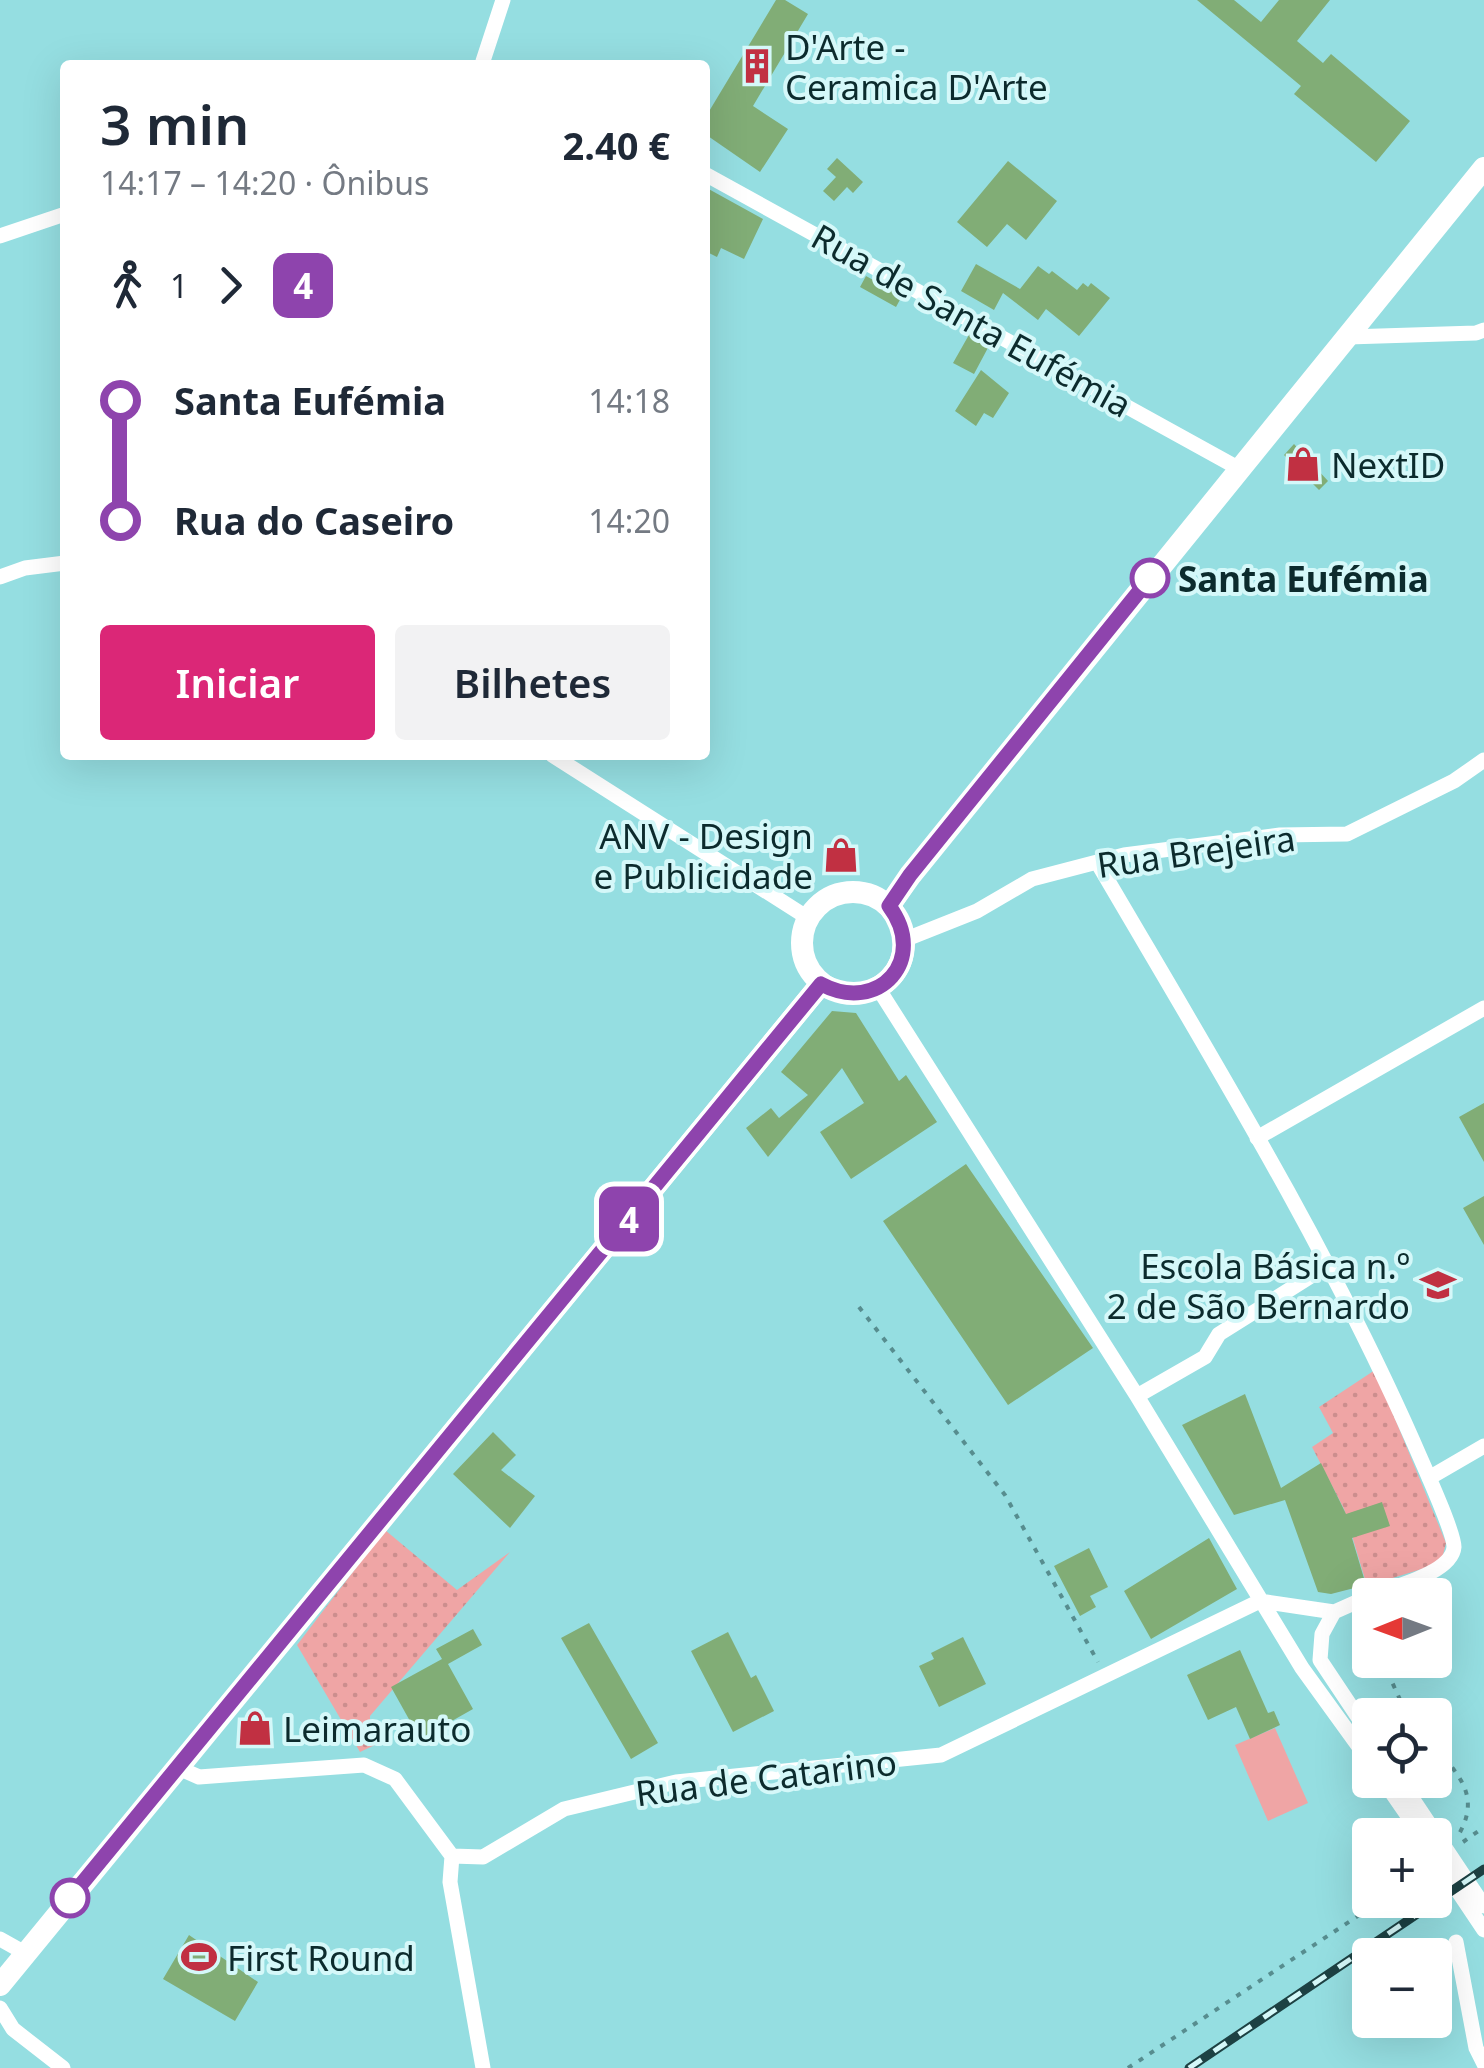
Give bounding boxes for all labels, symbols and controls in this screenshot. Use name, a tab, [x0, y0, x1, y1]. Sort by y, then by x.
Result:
place label: D'Arte - Ceramica D'Arte	[785, 23, 1048, 110]
building icon: D'Arte - Ceramica D'Arte	[738, 47, 776, 85]
text: 3 min	[100, 86, 249, 161]
text: 2.40 €	[562, 119, 670, 171]
text: 14:17 – 14:20 · Ônibus	[100, 161, 429, 204]
street label: Rua de Santa Eufémia	[804, 213, 1140, 427]
icon: walk	[100, 258, 155, 313]
icon: forward	[203, 258, 258, 313]
text: 4	[293, 262, 313, 309]
text: 1	[170, 264, 188, 307]
text: Santa Eufémia	[174, 374, 446, 426]
text: 14:18	[588, 379, 670, 422]
place label: NextID	[1331, 441, 1445, 488]
shop icon: NextID	[1284, 445, 1322, 483]
text: Rua do Caseiro	[174, 494, 454, 546]
text: 14:20	[588, 499, 670, 542]
place label: Santa Eufémia	[1178, 555, 1429, 602]
marker: Santa Eufémia	[1131, 559, 1169, 597]
button: Iniciar	[100, 625, 375, 740]
button: Bilhetes	[395, 625, 670, 740]
place label: ANV - Design e Publicidade	[594, 812, 813, 899]
street label: Rua Brejeira	[1094, 814, 1298, 888]
shop icon: ANV - Design e Publicidade	[822, 836, 860, 874]
line badge: 4	[596, 1186, 662, 1252]
text: 4	[619, 1196, 639, 1243]
place label: Escola Básica n.º 2 de São Bernardo	[1107, 1242, 1410, 1329]
school or university icon: Escola Básica n.º 2 de São Bernardo	[1419, 1266, 1457, 1304]
north arrow	[1352, 1578, 1452, 1678]
map controls	[1352, 1578, 1452, 2038]
button: locate	[1352, 1698, 1452, 1798]
place label: Leimarauto	[283, 1705, 471, 1752]
shop icon: Leimarauto	[236, 1709, 274, 1747]
street label: Rua de Catarino	[633, 1738, 899, 1816]
button: +	[1352, 1818, 1452, 1918]
unlabelled marker	[51, 1879, 89, 1917]
place label: First Round	[227, 1934, 415, 1981]
sports icon: First Round	[180, 1938, 218, 1976]
button: −	[1352, 1938, 1452, 2038]

